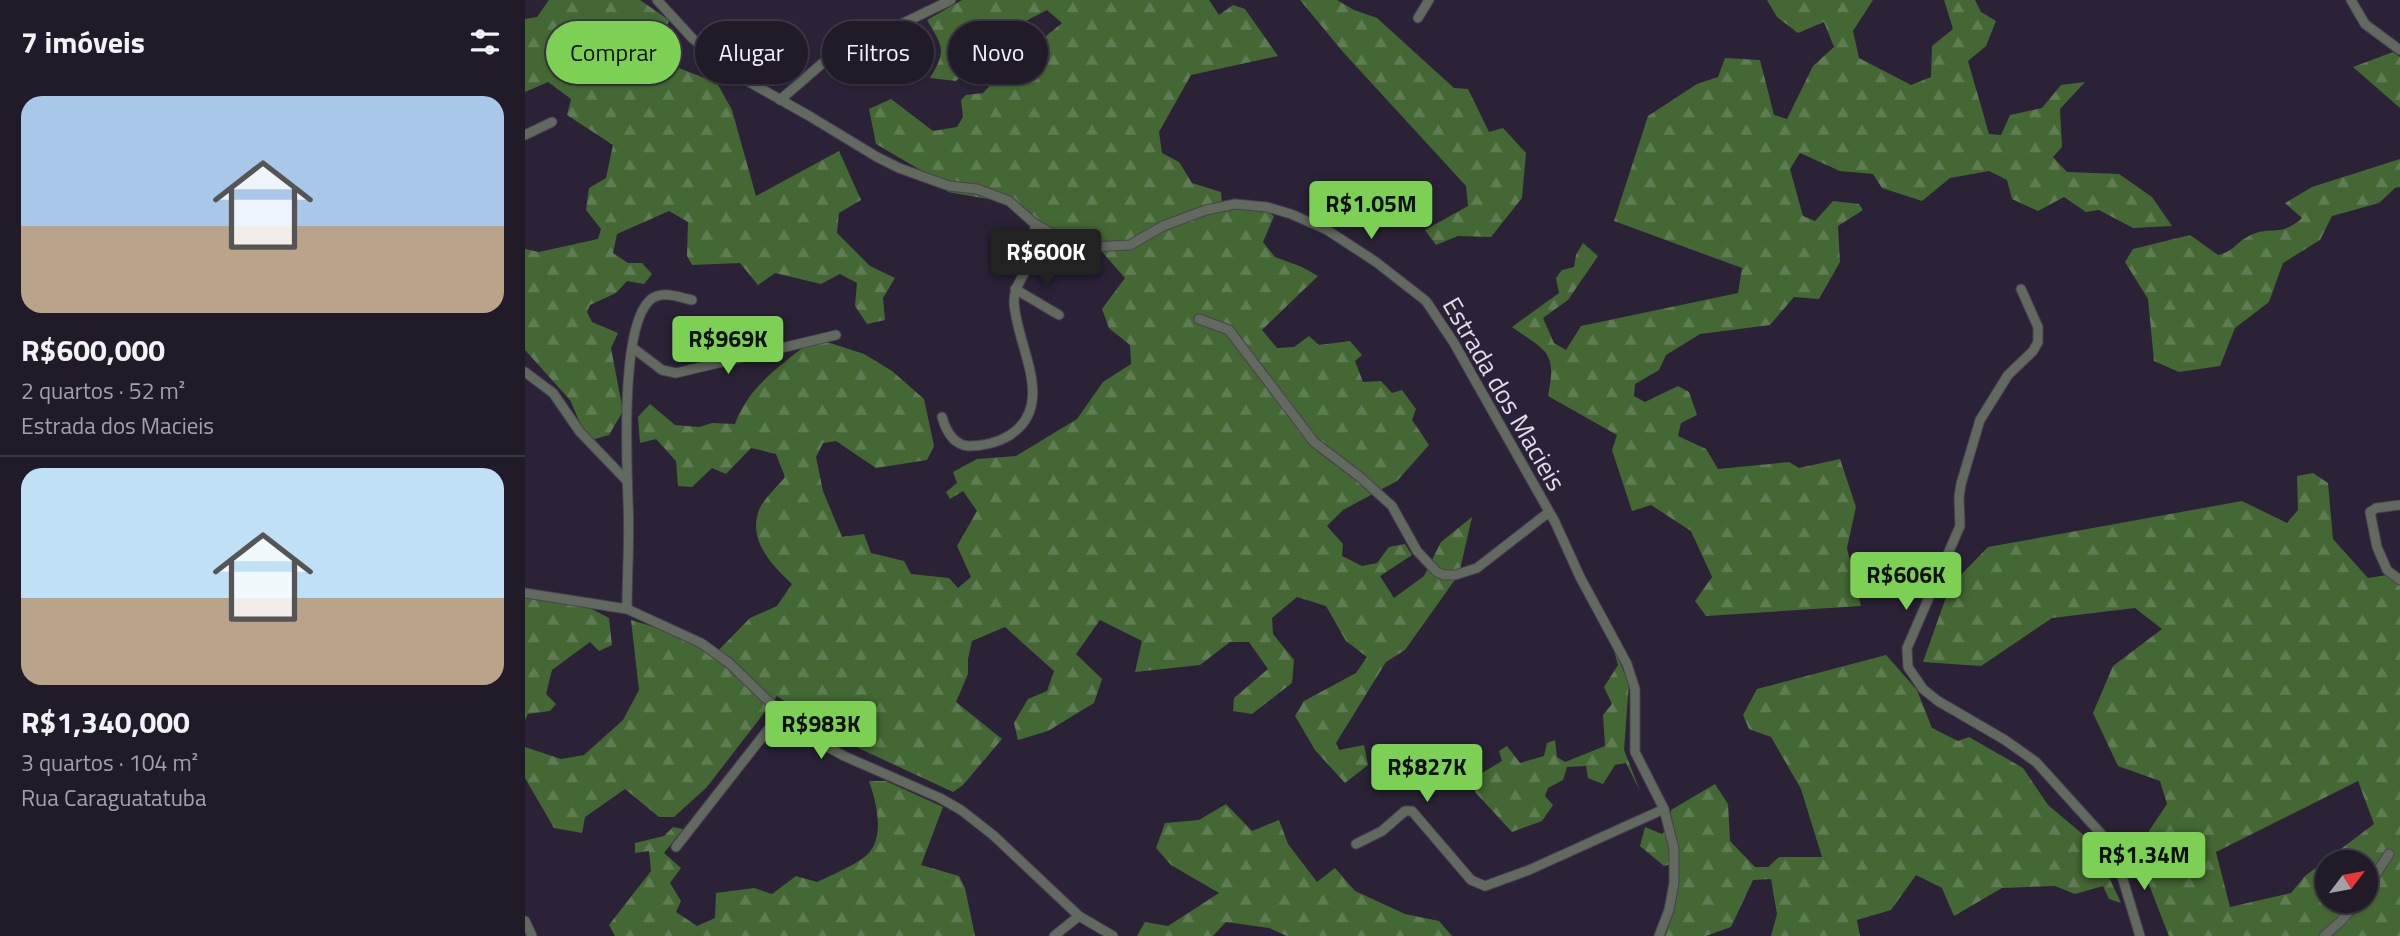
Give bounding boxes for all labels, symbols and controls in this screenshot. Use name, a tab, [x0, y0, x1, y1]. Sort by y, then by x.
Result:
text: 7 imóveis	[21, 19, 145, 65]
chip: Comprar	[546, 21, 681, 84]
chip: Alugar	[695, 21, 808, 84]
chip: Filtros	[822, 21, 934, 84]
chip: Novo	[948, 21, 1048, 84]
icon: filters	[466, 23, 504, 61]
icon: home	[200, 142, 326, 268]
pin: R$1.05M	[1306, 182, 1436, 241]
text: R$1.05M	[1325, 186, 1417, 221]
pin: R$600K	[989, 230, 1103, 289]
text: R$600K	[1006, 234, 1086, 269]
street label: Estrada dos Macieis	[1433, 290, 1576, 498]
pin: R$969K	[671, 316, 785, 376]
text: R$969K	[688, 321, 768, 356]
text: R$600,000	[21, 327, 165, 373]
text: 2 quartos · 52 m²	[21, 373, 185, 408]
text: Estrada dos Macieis	[21, 408, 214, 443]
icon: home	[200, 514, 326, 640]
pin: R$606K	[1849, 552, 1963, 612]
text: R$606K	[1866, 557, 1946, 592]
text: R$1,340,000	[21, 699, 190, 745]
pin: R$983K	[764, 702, 878, 761]
text: R$983K	[781, 706, 861, 741]
pin: R$827K	[1370, 744, 1484, 804]
text: 3 quartos · 104 m²	[21, 745, 198, 780]
text: R$827K	[1387, 749, 1467, 784]
text: Rua Caraguatatuba	[21, 780, 206, 815]
pin: R$1.34M	[2079, 832, 2209, 892]
text: R$1.34M	[2098, 837, 2190, 872]
north arrow	[2315, 850, 2378, 914]
map controls	[2315, 850, 2378, 913]

